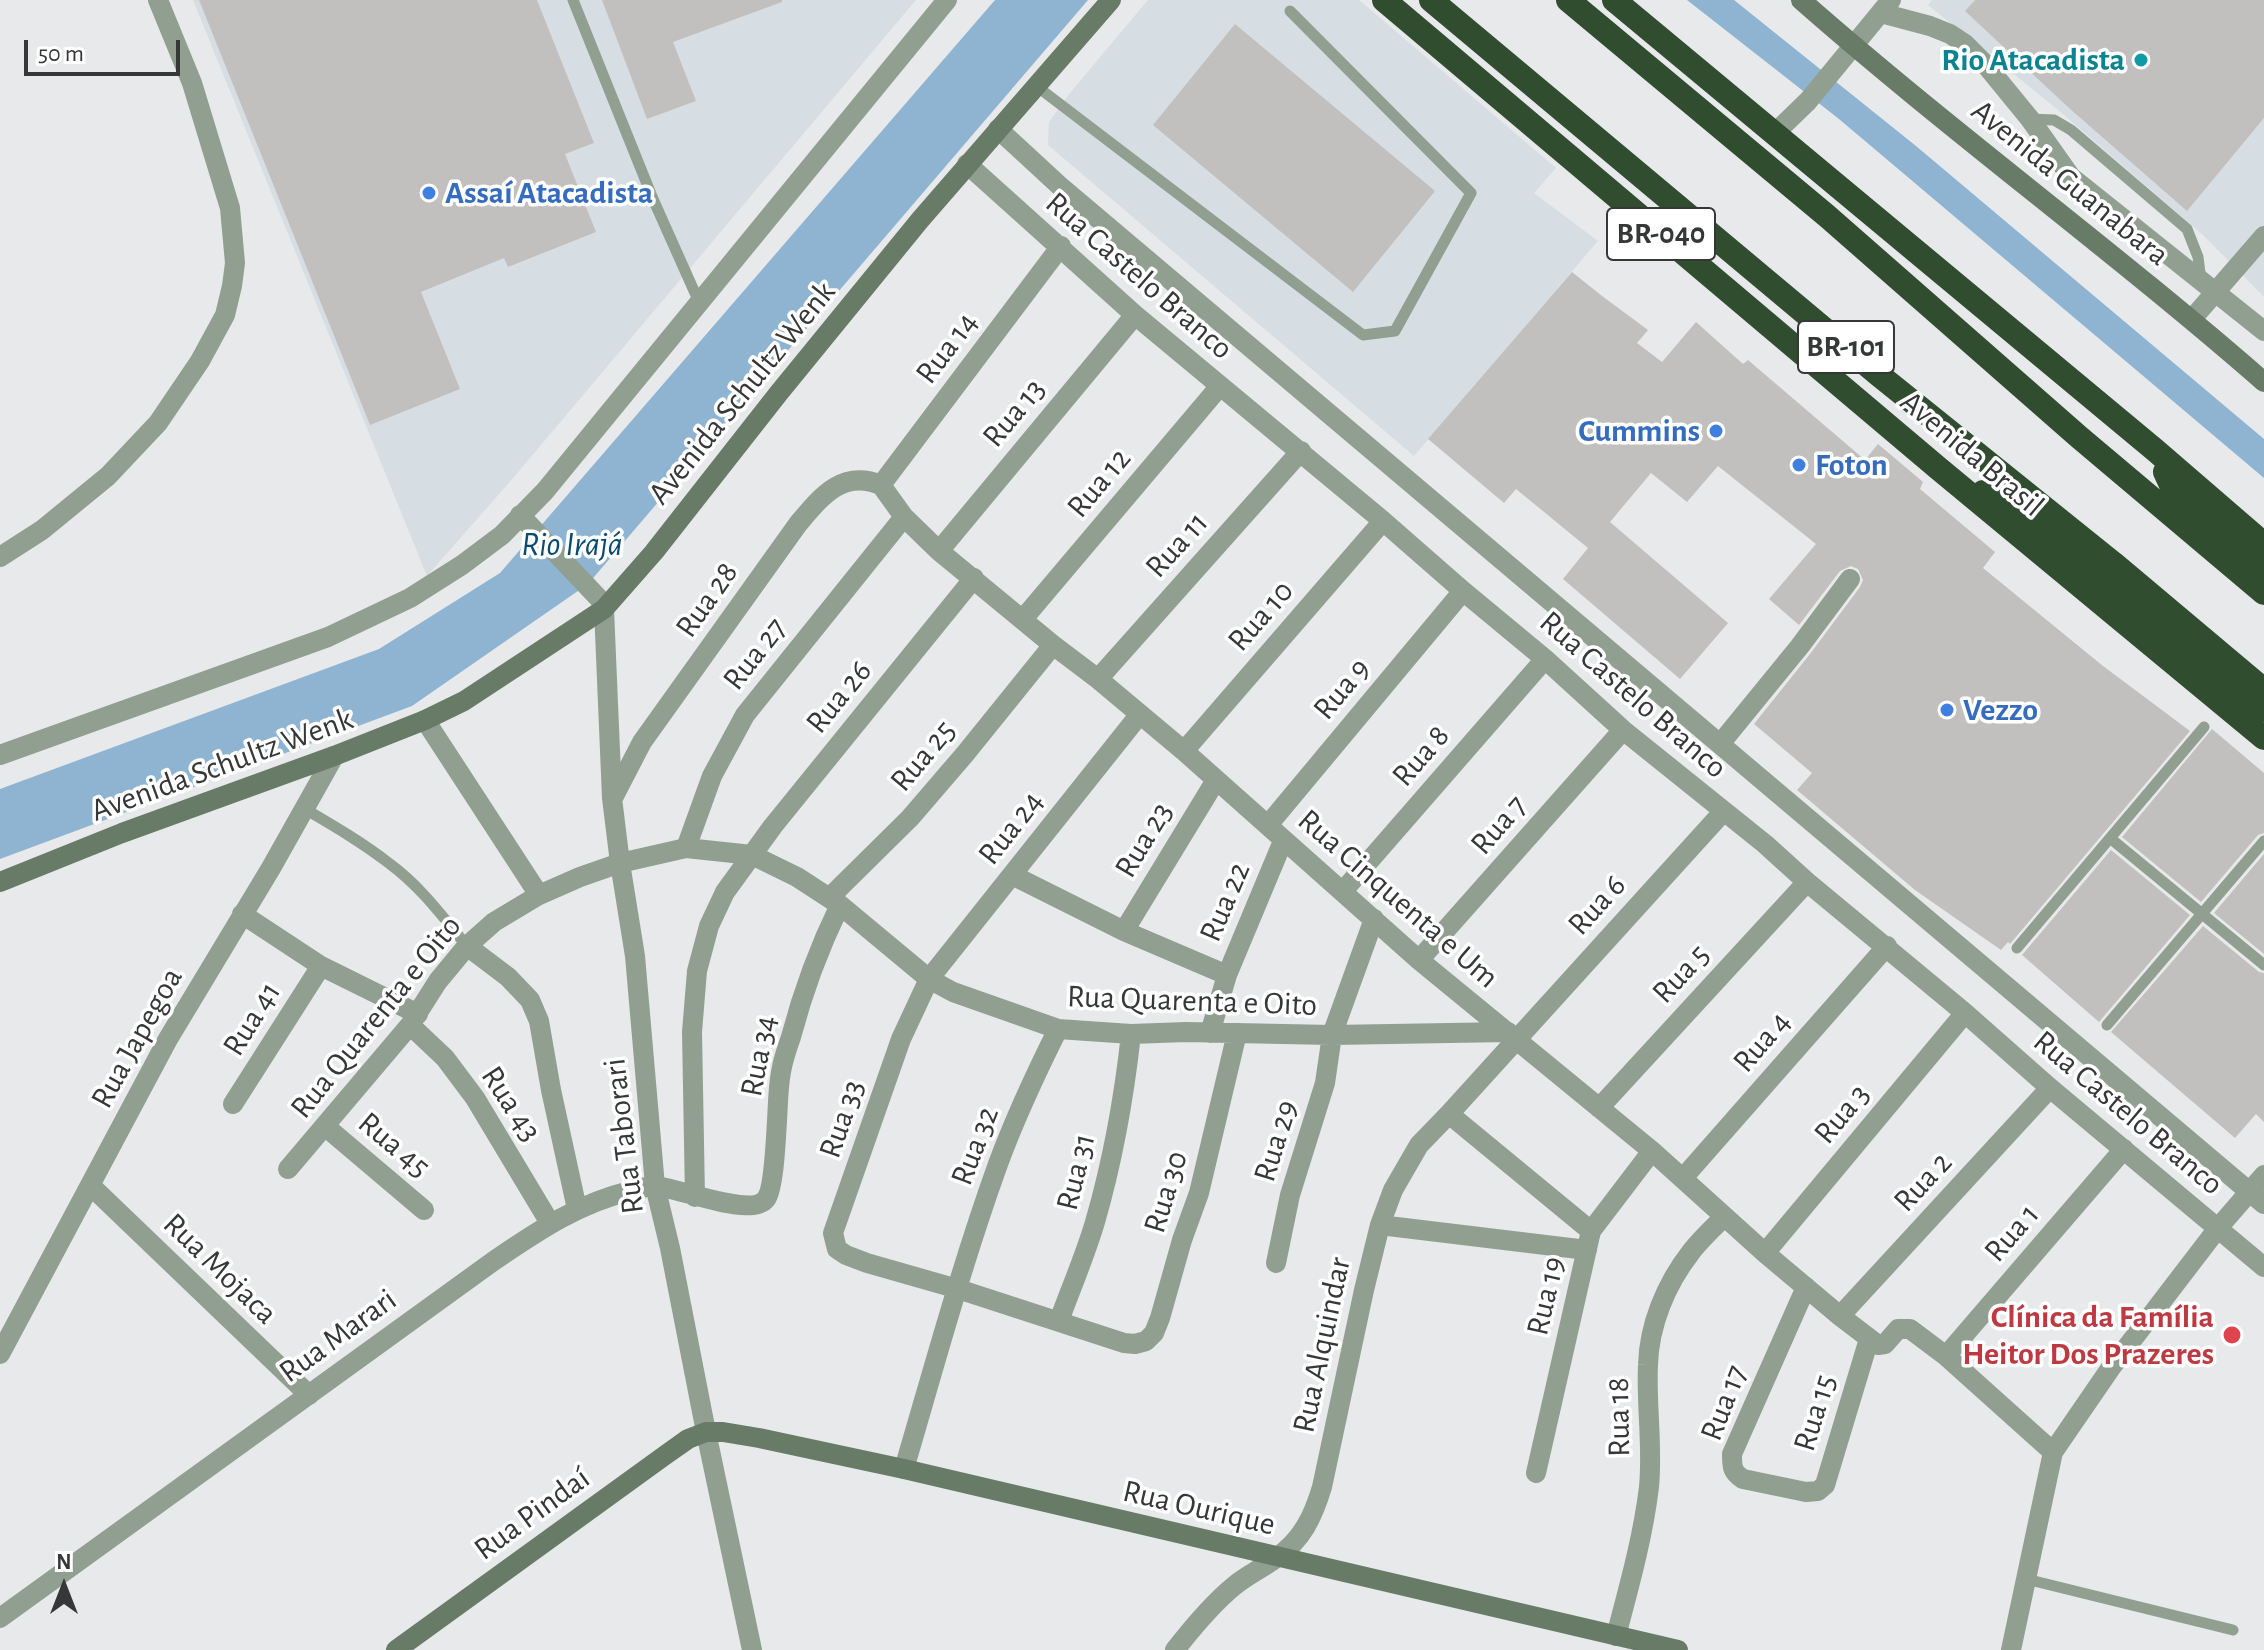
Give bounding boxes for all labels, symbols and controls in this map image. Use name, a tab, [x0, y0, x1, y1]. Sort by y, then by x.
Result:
scale bar	[28, 24, 184, 74]
place label: Rio Atacadista	[1941, 41, 2125, 79]
text: 50 m	[38, 42, 84, 66]
marker: Rio Atacadista	[2132, 51, 2150, 69]
street label: Avenida Guanabara	[1964, 92, 2176, 274]
place label: Assaí Atacadista	[445, 174, 653, 212]
marker: Assaí Atacadista	[420, 184, 438, 202]
street label: Rua Castelo Branco	[1037, 184, 1241, 368]
road number: BR-040	[1607, 208, 1715, 260]
street label: Avenida Schultz Wenk	[640, 274, 844, 512]
street label: Rua 14	[908, 305, 986, 391]
road number: BR-101	[1798, 321, 1894, 373]
street label: Rua 13	[974, 371, 1054, 455]
street label: Avenida Brasil	[1892, 383, 2052, 525]
place label: Cummins	[1578, 412, 1700, 450]
marker: Cummins	[1707, 422, 1725, 440]
street label: Rua 12	[1059, 440, 1139, 526]
place label: Foton	[1815, 446, 1888, 484]
marker: Foton	[1790, 456, 1808, 474]
street label: Rua 11	[1137, 504, 1217, 586]
water label: Rio Irajá	[521, 525, 623, 565]
street label: Rua 28	[667, 555, 747, 645]
street label: Rua 10	[1220, 573, 1302, 659]
street label: Rua Castelo Branco	[1531, 603, 1735, 787]
street label: Rua 27	[715, 610, 795, 698]
street label: Rua 9	[1305, 650, 1379, 728]
street label: Rua 26	[798, 653, 880, 741]
place label: Vezzo	[1963, 691, 2038, 729]
street label: Avenida Schultz Wenk	[86, 700, 358, 830]
marker: Vezzo	[1938, 701, 1956, 719]
street label: Rua 25	[882, 712, 964, 800]
street label: Rua 8	[1384, 717, 1458, 795]
street label: Rua 24	[970, 783, 1052, 873]
street label: Rua 7	[1463, 787, 1535, 863]
street label: Rua 23	[1107, 795, 1181, 885]
street label: Rua Cinquenta e Um	[1290, 801, 1506, 997]
street label: Rua 22	[1191, 856, 1259, 948]
street label: Rua 6	[1560, 867, 1634, 943]
street label: Rua Quarenta e Oito	[282, 908, 470, 1126]
street label: Rua 5	[1644, 936, 1718, 1012]
street label: Rua Japegoa	[83, 961, 191, 1115]
street label: Rua 41	[215, 975, 289, 1063]
street label: Rua Quarenta e Oito	[1066, 977, 1318, 1025]
street label: Rua 4	[1725, 1003, 1799, 1081]
street label: Rua 34	[732, 1012, 786, 1100]
street label: Rua Castelo Branco	[2025, 1022, 2231, 1204]
street label: Rua Taborari	[595, 1056, 653, 1216]
street label: Rua 43	[473, 1059, 549, 1149]
street label: Rua 33	[811, 1075, 873, 1163]
street label: Rua 3	[1806, 1076, 1878, 1152]
street label: Rua 29	[1245, 1096, 1307, 1186]
street label: Rua 32	[943, 1101, 1007, 1191]
street label: Rua 45	[350, 1104, 438, 1186]
street label: Rua 31	[1048, 1130, 1104, 1214]
street label: Rua 2	[1886, 1144, 1960, 1220]
street label: Rua 30	[1135, 1146, 1197, 1238]
street label: Rua 1	[1976, 1196, 2048, 1270]
street label: Rua Mojaca	[155, 1205, 285, 1333]
street label: Rua 19	[1518, 1253, 1574, 1339]
street label: Rua Alquindar	[1285, 1254, 1359, 1436]
street label: Rua Marari	[272, 1281, 404, 1391]
place label: Clínica da Família Heitor Dos Prazeres	[1962, 1298, 2214, 1373]
marker: Clínica da Família Heitor Dos Prazeres	[2221, 1324, 2243, 1346]
street label: Rua 17	[1692, 1360, 1756, 1446]
street label: Rua 15	[1785, 1370, 1845, 1456]
street label: Rua 18	[1599, 1377, 1639, 1457]
street label: Rua Pindaí	[467, 1459, 597, 1569]
street label: Rua Ourique	[1119, 1472, 1279, 1544]
north arrow	[24, 1546, 104, 1626]
text: N	[56, 1551, 72, 1573]

